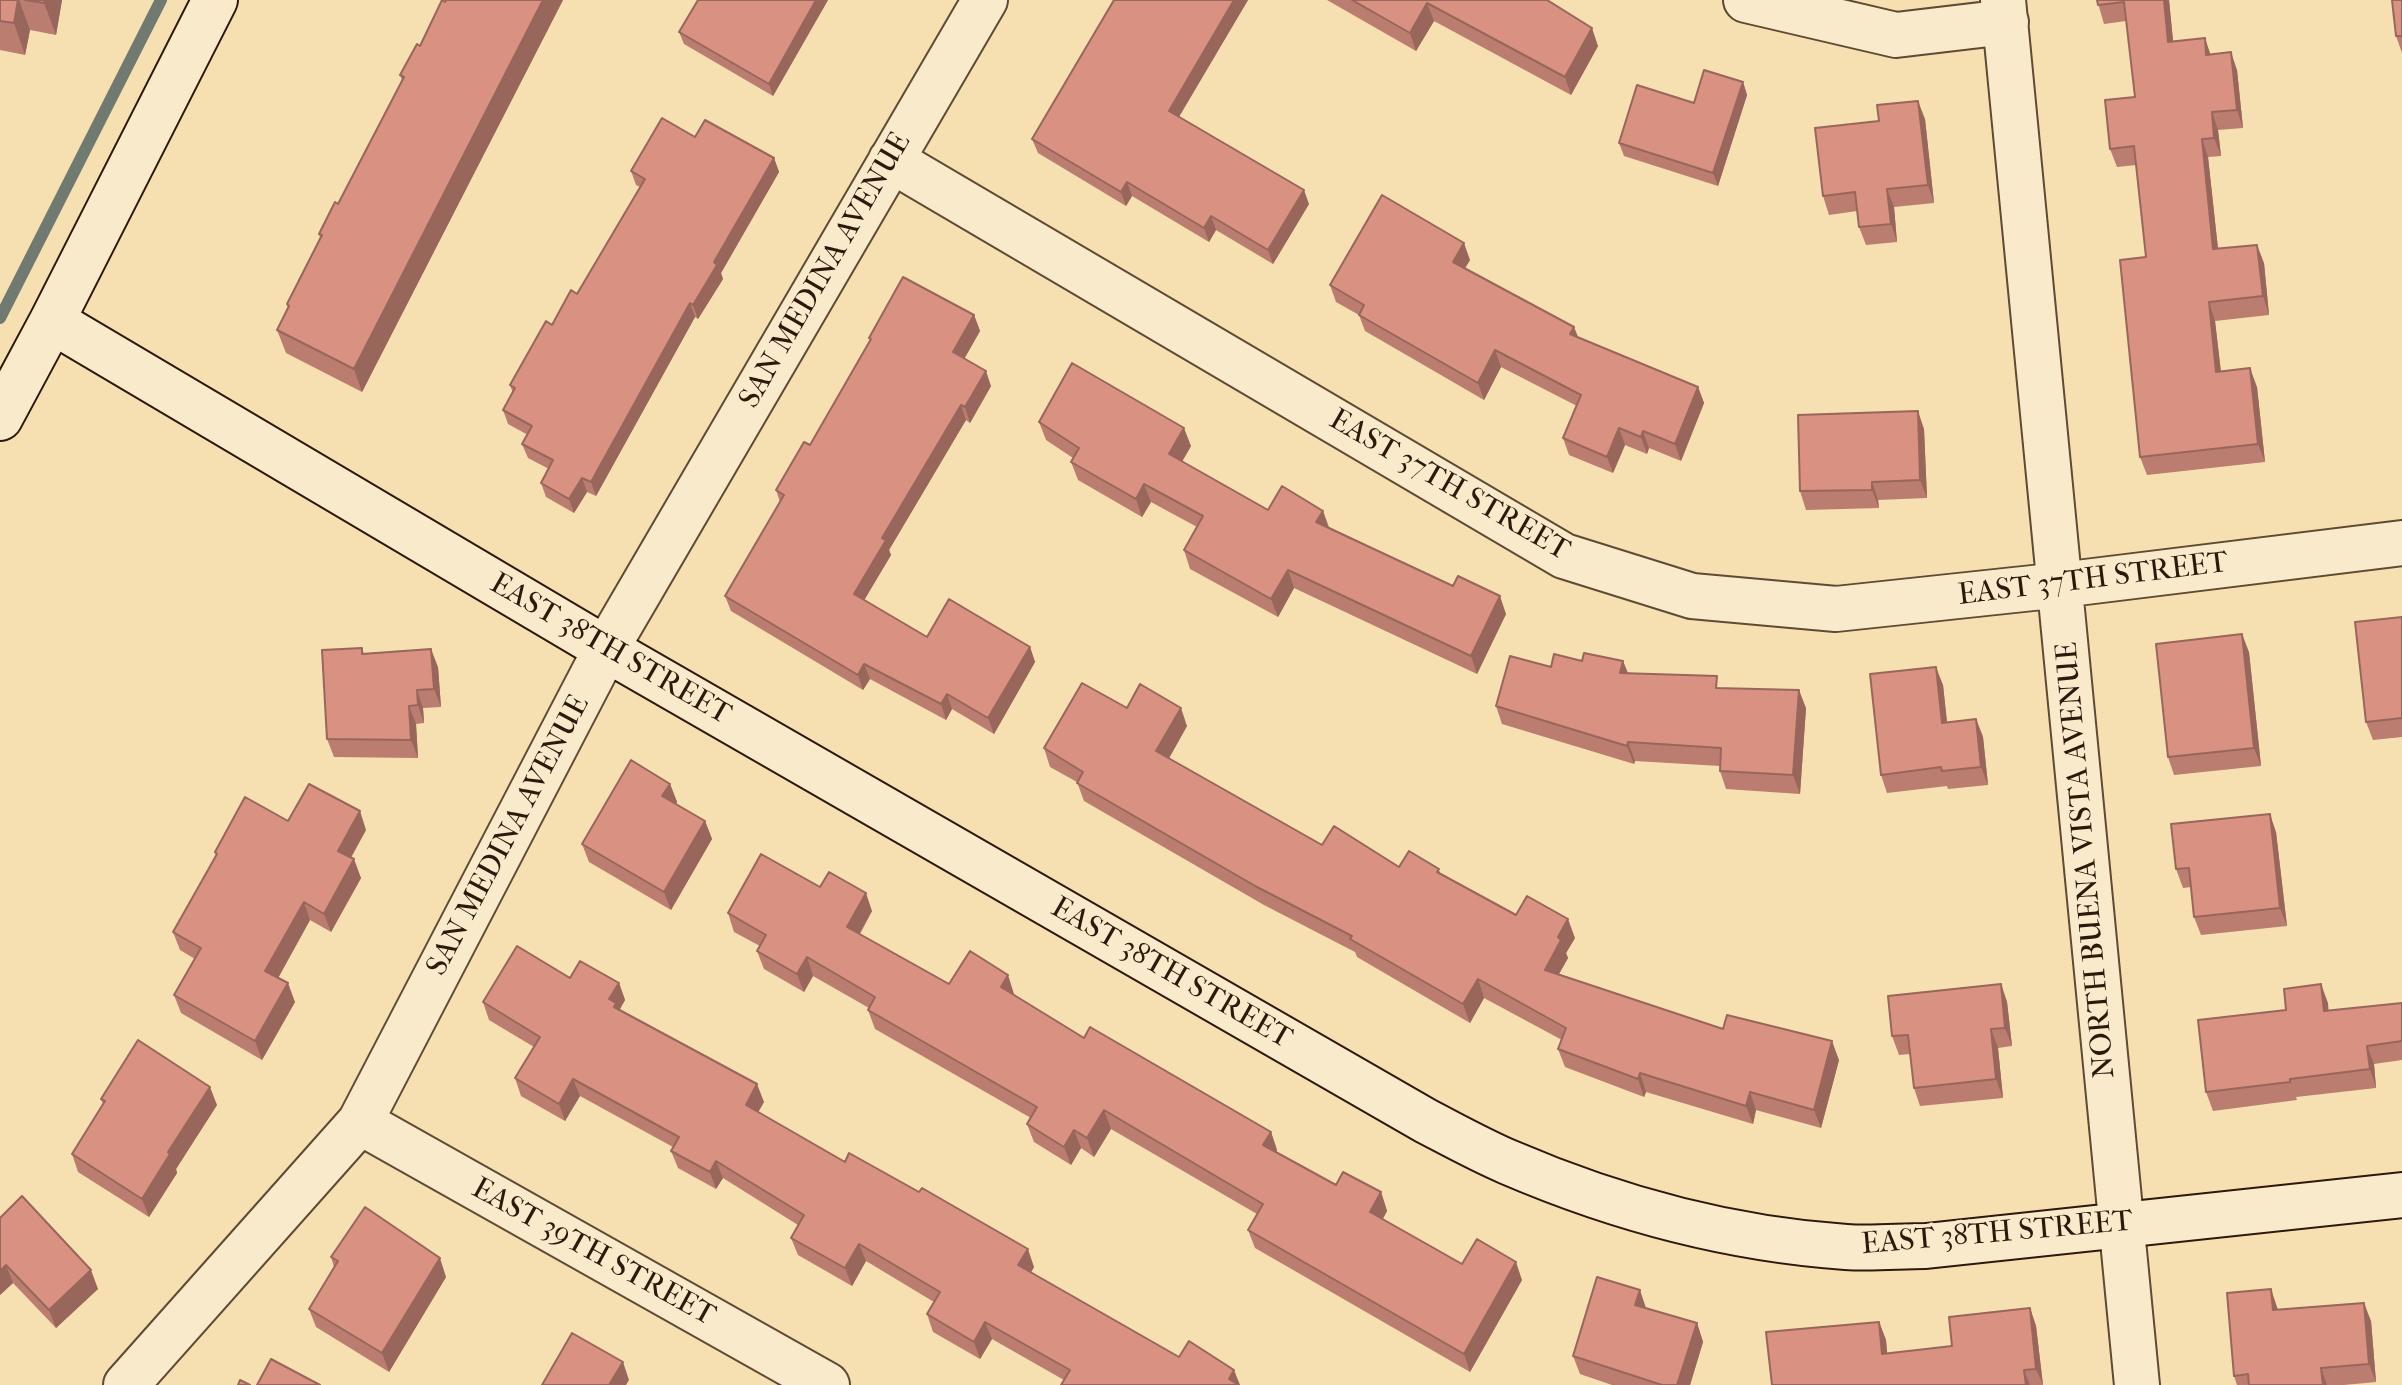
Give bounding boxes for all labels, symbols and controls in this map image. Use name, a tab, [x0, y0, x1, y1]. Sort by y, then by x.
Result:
street label: SAN MEDINA AVENUE	[732, 127, 920, 415]
street label: EAST 37TH STREET	[1322, 403, 1576, 569]
street label: EAST 37TH STREET	[1956, 546, 2230, 614]
street label: EAST 38TH STREET	[483, 566, 737, 734]
street label: NORTH BUENA VISTA AVENUE	[2050, 640, 2124, 1080]
street label: SAN MEDINA AVENUE	[420, 690, 598, 982]
street label: EAST 38TH STREET	[1044, 890, 1298, 1058]
street label: EAST 39TH STREET	[465, 1171, 721, 1335]
street label: EAST 38TH STREET	[1860, 1204, 2134, 1264]

